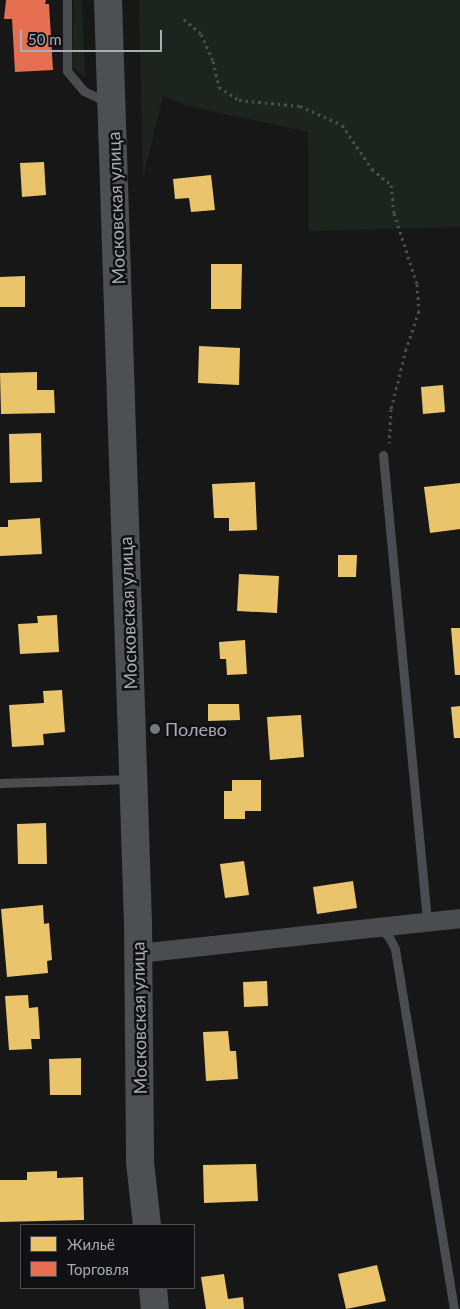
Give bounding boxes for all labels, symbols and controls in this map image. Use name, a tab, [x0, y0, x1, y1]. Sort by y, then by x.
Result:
scale bar	[22, 20, 165, 52]
text: 50 m	[28, 30, 62, 48]
street label: Московская улица	[103, 131, 129, 285]
street label: Московская улица	[115, 536, 141, 690]
place label: Полево	[165, 718, 227, 740]
marker: Полево	[149, 723, 161, 735]
street label: Московская улица	[127, 941, 151, 1095]
legend	[20, 1224, 195, 1289]
text: Жильё	[67, 1235, 115, 1253]
text: Торговля	[67, 1260, 129, 1278]

